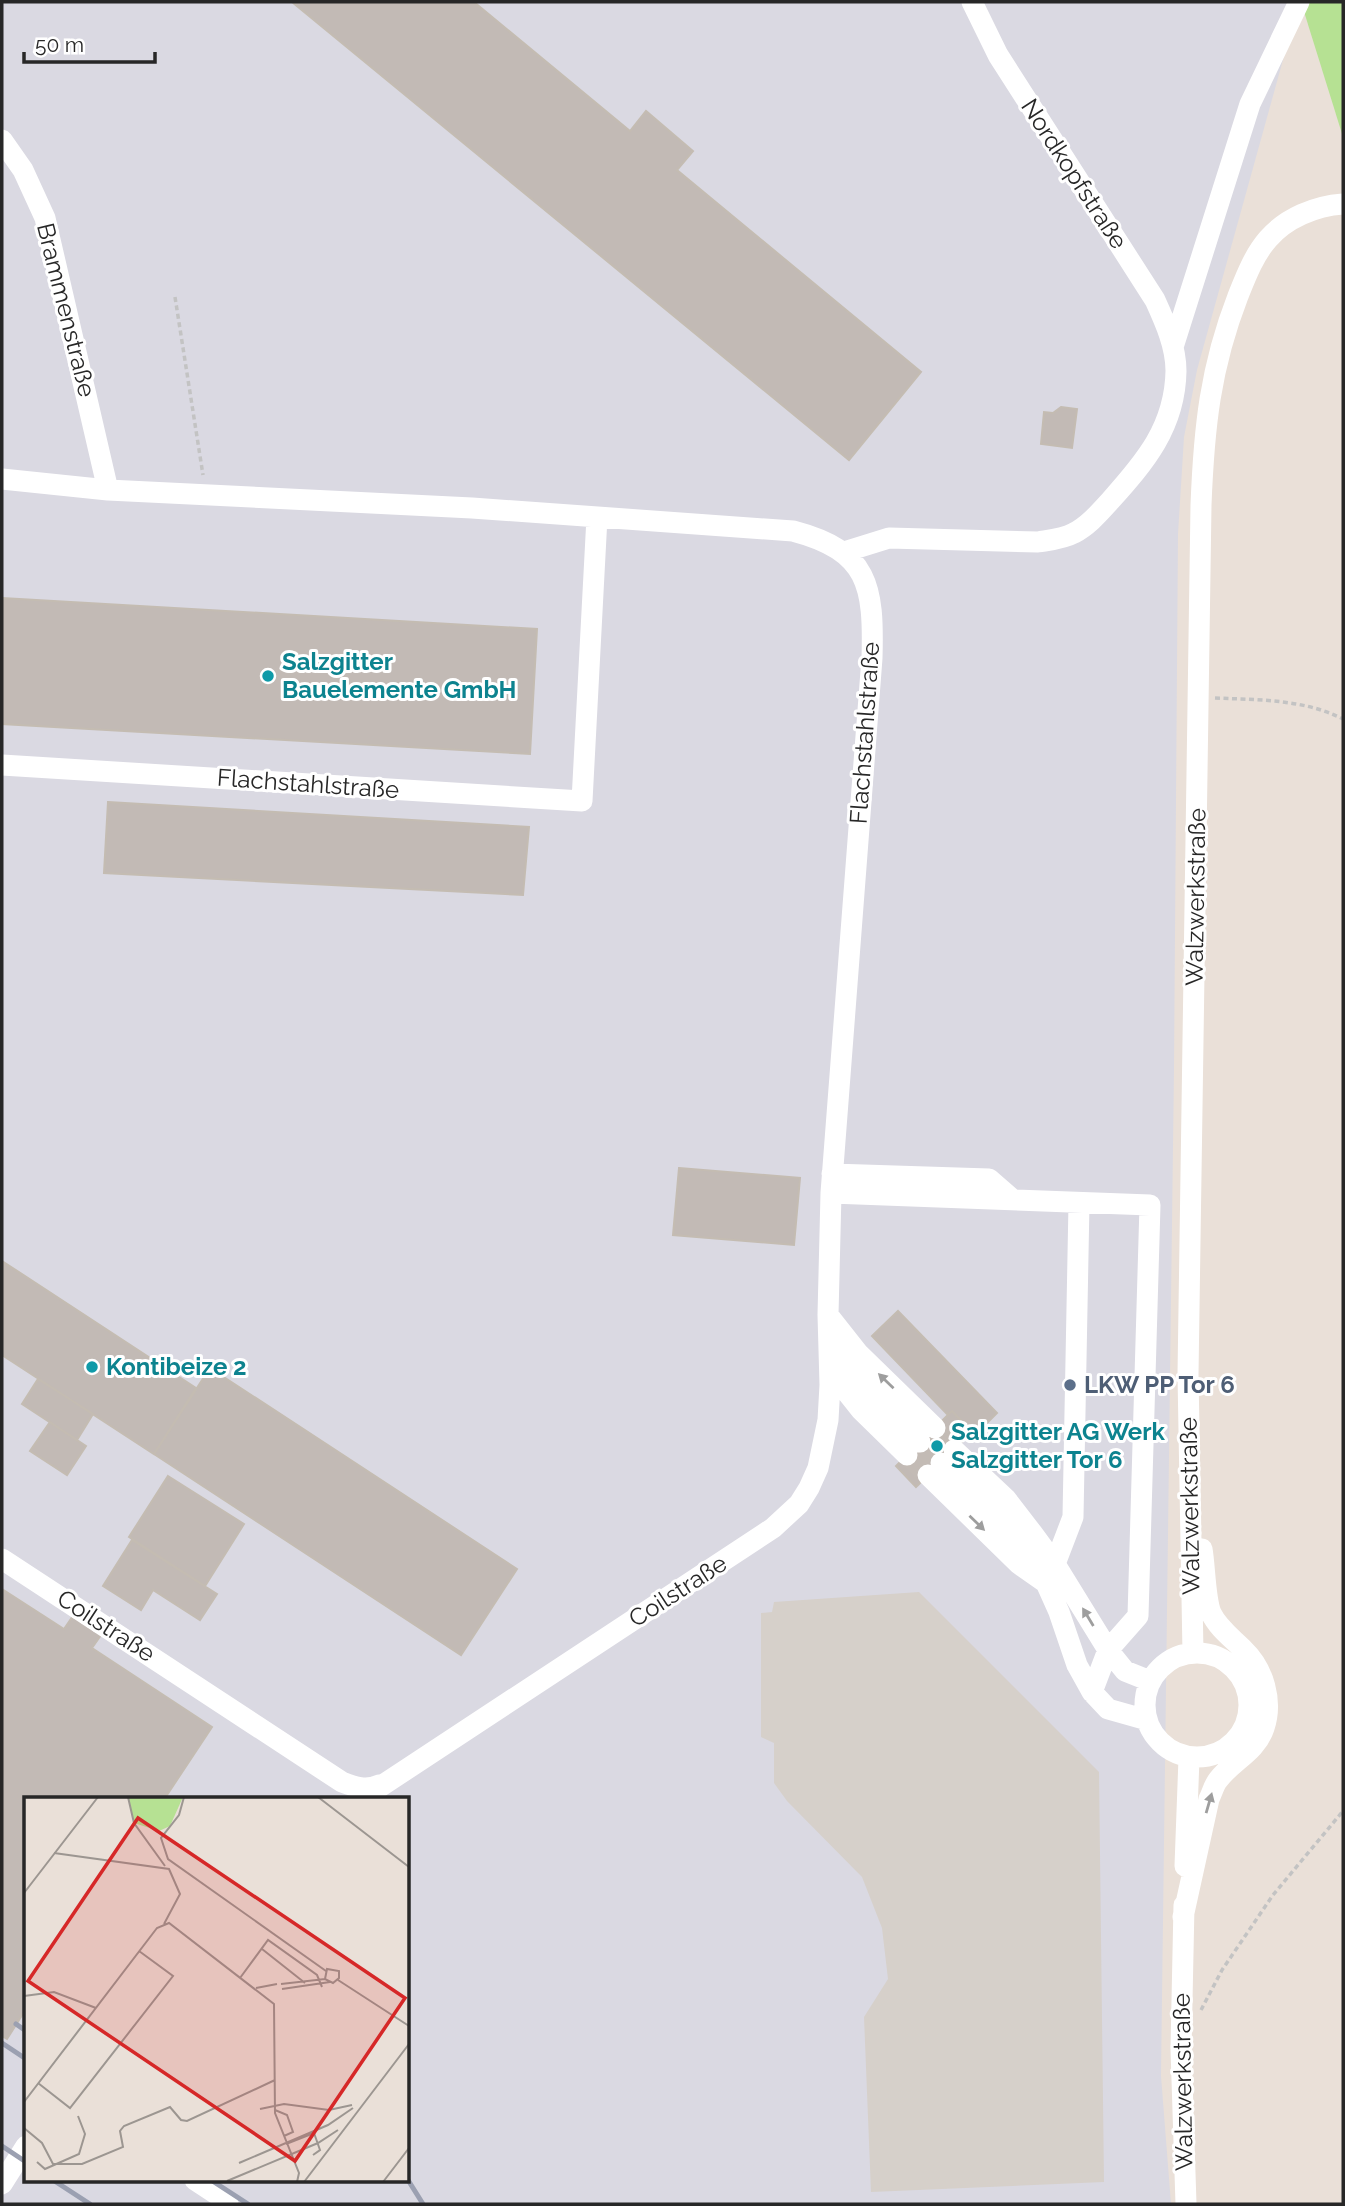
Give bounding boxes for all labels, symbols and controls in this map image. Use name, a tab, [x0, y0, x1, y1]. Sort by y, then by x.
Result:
scale bar	[24, 21, 156, 65]
text: 50 m	[35, 32, 84, 57]
street label: Nordkopfstraße	[1015, 93, 1134, 254]
street label: Brammenstraße	[31, 220, 102, 400]
street label: Flachstahlstraße	[844, 641, 885, 825]
place label: Salzgitter Bauelemente GmbH	[282, 647, 516, 704]
marker: Salzgitter Bauelemente GmbH	[260, 668, 276, 684]
street label: Flachstahlstraße	[216, 763, 400, 804]
street label: Walzwerkstraße	[1179, 808, 1212, 986]
place label: Kontibeize 2	[106, 1352, 247, 1381]
marker: Kontibeize 2	[84, 1359, 100, 1375]
place label: LKW PP Tor 6	[1084, 1370, 1235, 1399]
one-way arrow	[878, 1373, 895, 1389]
marker: LKW PP Tor 6	[1062, 1377, 1078, 1393]
place label: Salzgitter AG Werk Salzgitter Tor 6	[951, 1417, 1165, 1474]
street label: Walzwerkstraße	[1173, 1417, 1206, 1595]
marker: Salzgitter AG Werk Salzgitter Tor 6	[929, 1438, 945, 1454]
one-way arrow	[968, 1514, 985, 1531]
street label: Coilstraße	[623, 1548, 732, 1633]
street label: Coilstraße	[52, 1583, 161, 1668]
one-way arrow	[1081, 1607, 1094, 1627]
one-way arrow	[1204, 1792, 1215, 1814]
inset map	[24, 1797, 410, 2182]
street label: Walzwerkstraße	[1166, 1993, 1199, 2171]

